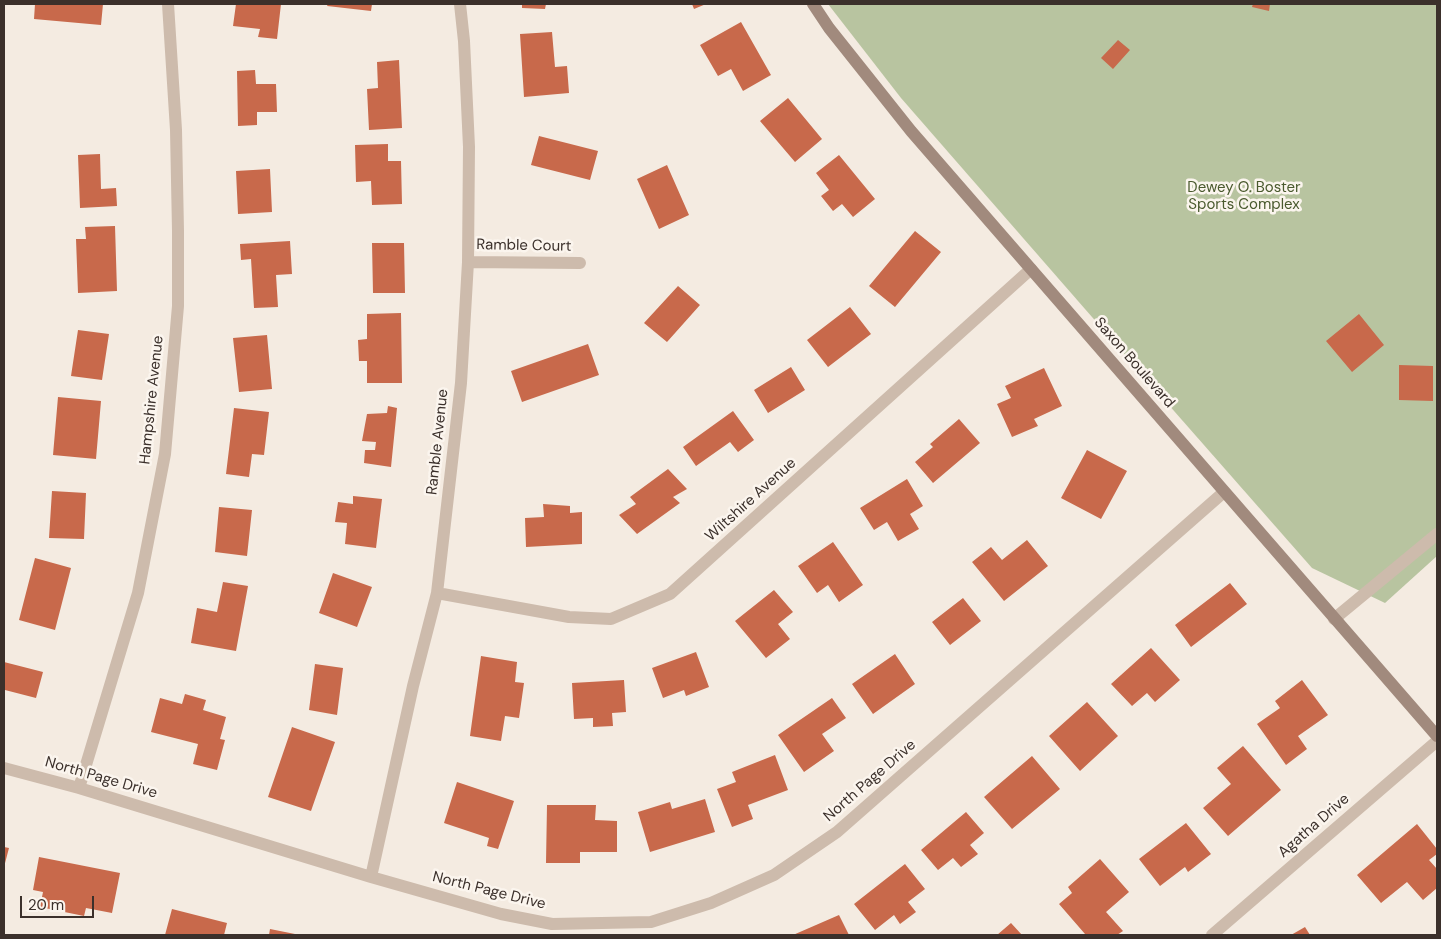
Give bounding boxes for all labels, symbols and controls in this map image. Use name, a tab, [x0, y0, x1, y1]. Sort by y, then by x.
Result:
park label: Dewey O. Boster Sports Complex	[1187, 179, 1301, 214]
street label: Ramble Court	[476, 236, 572, 256]
street label: Saxon Boulevard	[1090, 314, 1178, 412]
street label: Hampshire Avenue	[136, 335, 168, 465]
street label: Ramble Avenue	[423, 388, 453, 496]
street label: Wiltshire Avenue	[702, 455, 800, 545]
street label: North Page Drive	[820, 736, 920, 826]
street label: North Page Drive	[43, 753, 159, 803]
street label: Agatha Drive	[1275, 790, 1353, 862]
street label: North Page Drive	[431, 868, 547, 914]
scale bar	[22, 886, 96, 918]
text: 20 m	[28, 895, 64, 915]

